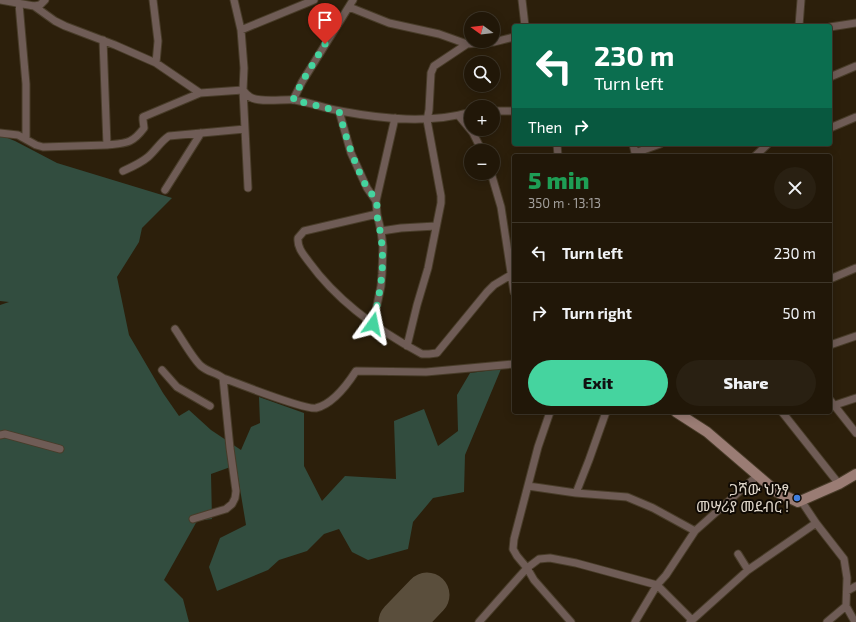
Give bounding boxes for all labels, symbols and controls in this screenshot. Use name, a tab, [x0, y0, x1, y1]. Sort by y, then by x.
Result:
pin	[308, 3, 342, 44]
icon: arrive	[314, 9, 336, 31]
north arrow	[464, 12, 500, 48]
map controls	[464, 12, 500, 180]
text: 230 m	[594, 38, 675, 72]
icon: left	[528, 40, 580, 92]
button: search	[464, 56, 500, 92]
text: Turn left	[594, 72, 664, 94]
button: +	[464, 100, 500, 136]
icon: right	[570, 116, 592, 138]
text: Then	[528, 118, 562, 136]
button: −	[464, 144, 500, 180]
text: 5 min	[528, 165, 589, 194]
button: close	[774, 167, 816, 209]
text: 350 m · 13:13	[528, 195, 601, 211]
icon: left	[528, 242, 550, 264]
text: Turn left	[562, 244, 623, 262]
text: 230 m	[774, 244, 816, 262]
icon: right	[528, 302, 550, 324]
position arrow	[352, 303, 394, 345]
text: Turn right	[562, 304, 632, 322]
text: 50 m	[782, 304, 816, 322]
button: Exit	[528, 360, 668, 406]
button: Share	[676, 360, 816, 406]
place label: ጋሻው ህንፃ መሣሪያ መደብር !	[696, 480, 789, 515]
marker: ጋሻው ህንፃ መሣሪያ መደብር !	[792, 493, 802, 503]

